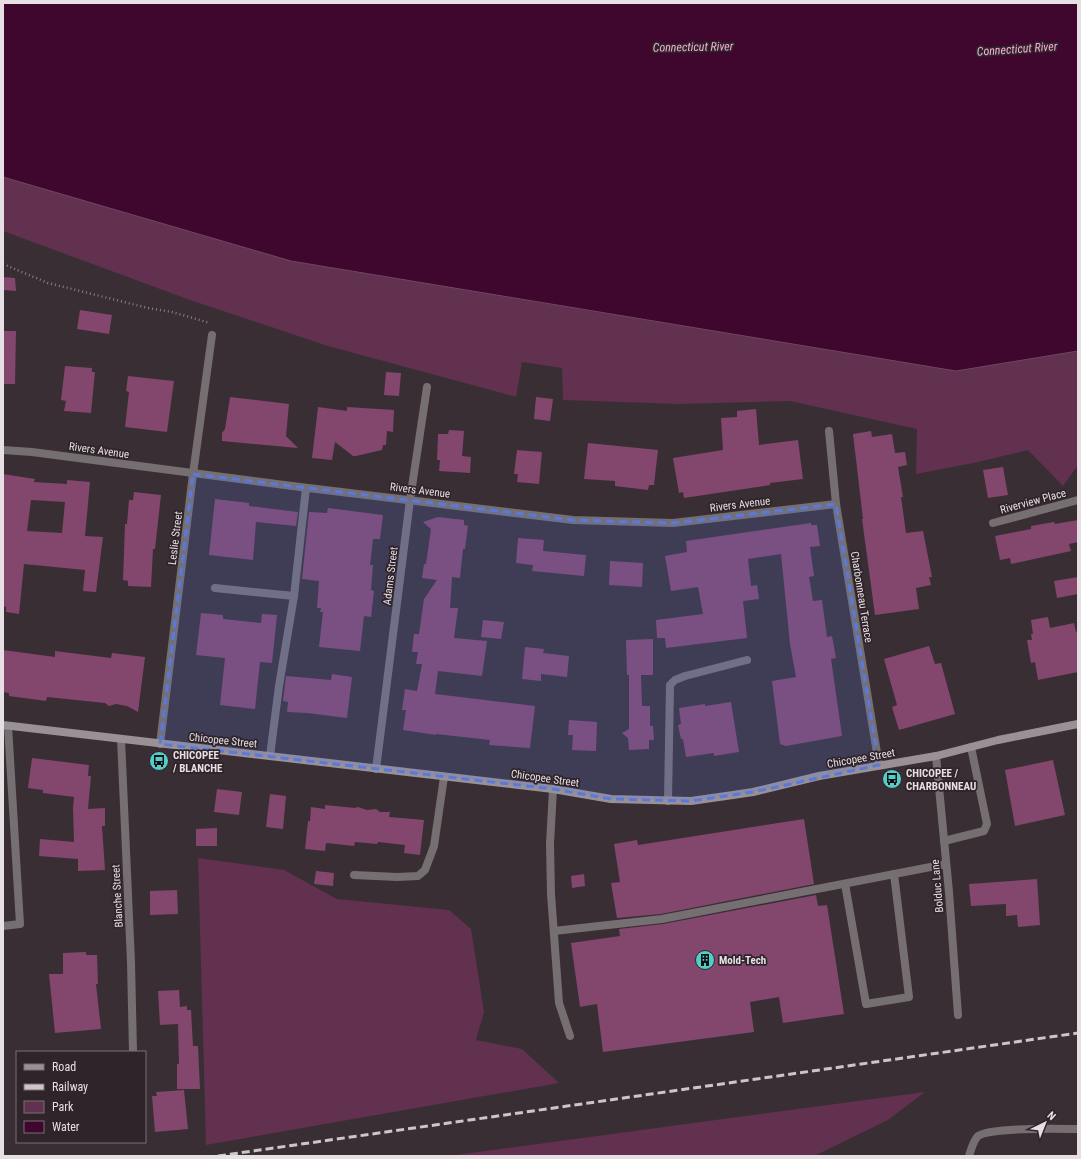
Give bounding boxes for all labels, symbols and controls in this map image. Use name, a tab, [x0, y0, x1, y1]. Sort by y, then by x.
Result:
water label: Connecticut River	[653, 39, 734, 55]
water label: Connecticut River	[976, 39, 1058, 59]
street label: Rivers Avenue	[68, 440, 130, 461]
street label: Rivers Avenue	[389, 480, 451, 501]
street label: Riverview Place	[999, 486, 1068, 517]
street label: Rivers Avenue	[709, 494, 771, 515]
street label: Leslie Street	[166, 511, 185, 566]
street label: Adams Street	[380, 546, 401, 606]
street label: Charbonneau Terrace	[848, 551, 875, 644]
street label: Chicopee Street	[188, 730, 258, 751]
street label: Chicopee Street	[826, 746, 896, 771]
place label: CHICOPEE / BLANCHE	[173, 749, 223, 775]
bus stop icon: CHICOPEE / BLANCHE	[148, 750, 170, 772]
street label: Chicopee Street	[510, 767, 580, 790]
place label: CHICOPEE / CHARBONNEAU	[906, 767, 976, 793]
bus stop icon: CHICOPEE / CHARBONNEAU	[881, 768, 903, 790]
street label: Bolduc Lane	[929, 859, 946, 913]
street label: Blanche Street	[109, 864, 126, 928]
building icon: Mold-Tech	[694, 949, 716, 971]
place label: Mold-Tech	[719, 954, 766, 967]
legend	[16, 1051, 146, 1143]
text: Road	[52, 1060, 76, 1074]
text: Railway	[52, 1080, 88, 1094]
text: Park	[52, 1100, 74, 1114]
north arrow	[1025, 1103, 1065, 1143]
text: N	[1045, 1109, 1059, 1123]
text: Water	[52, 1120, 80, 1134]

